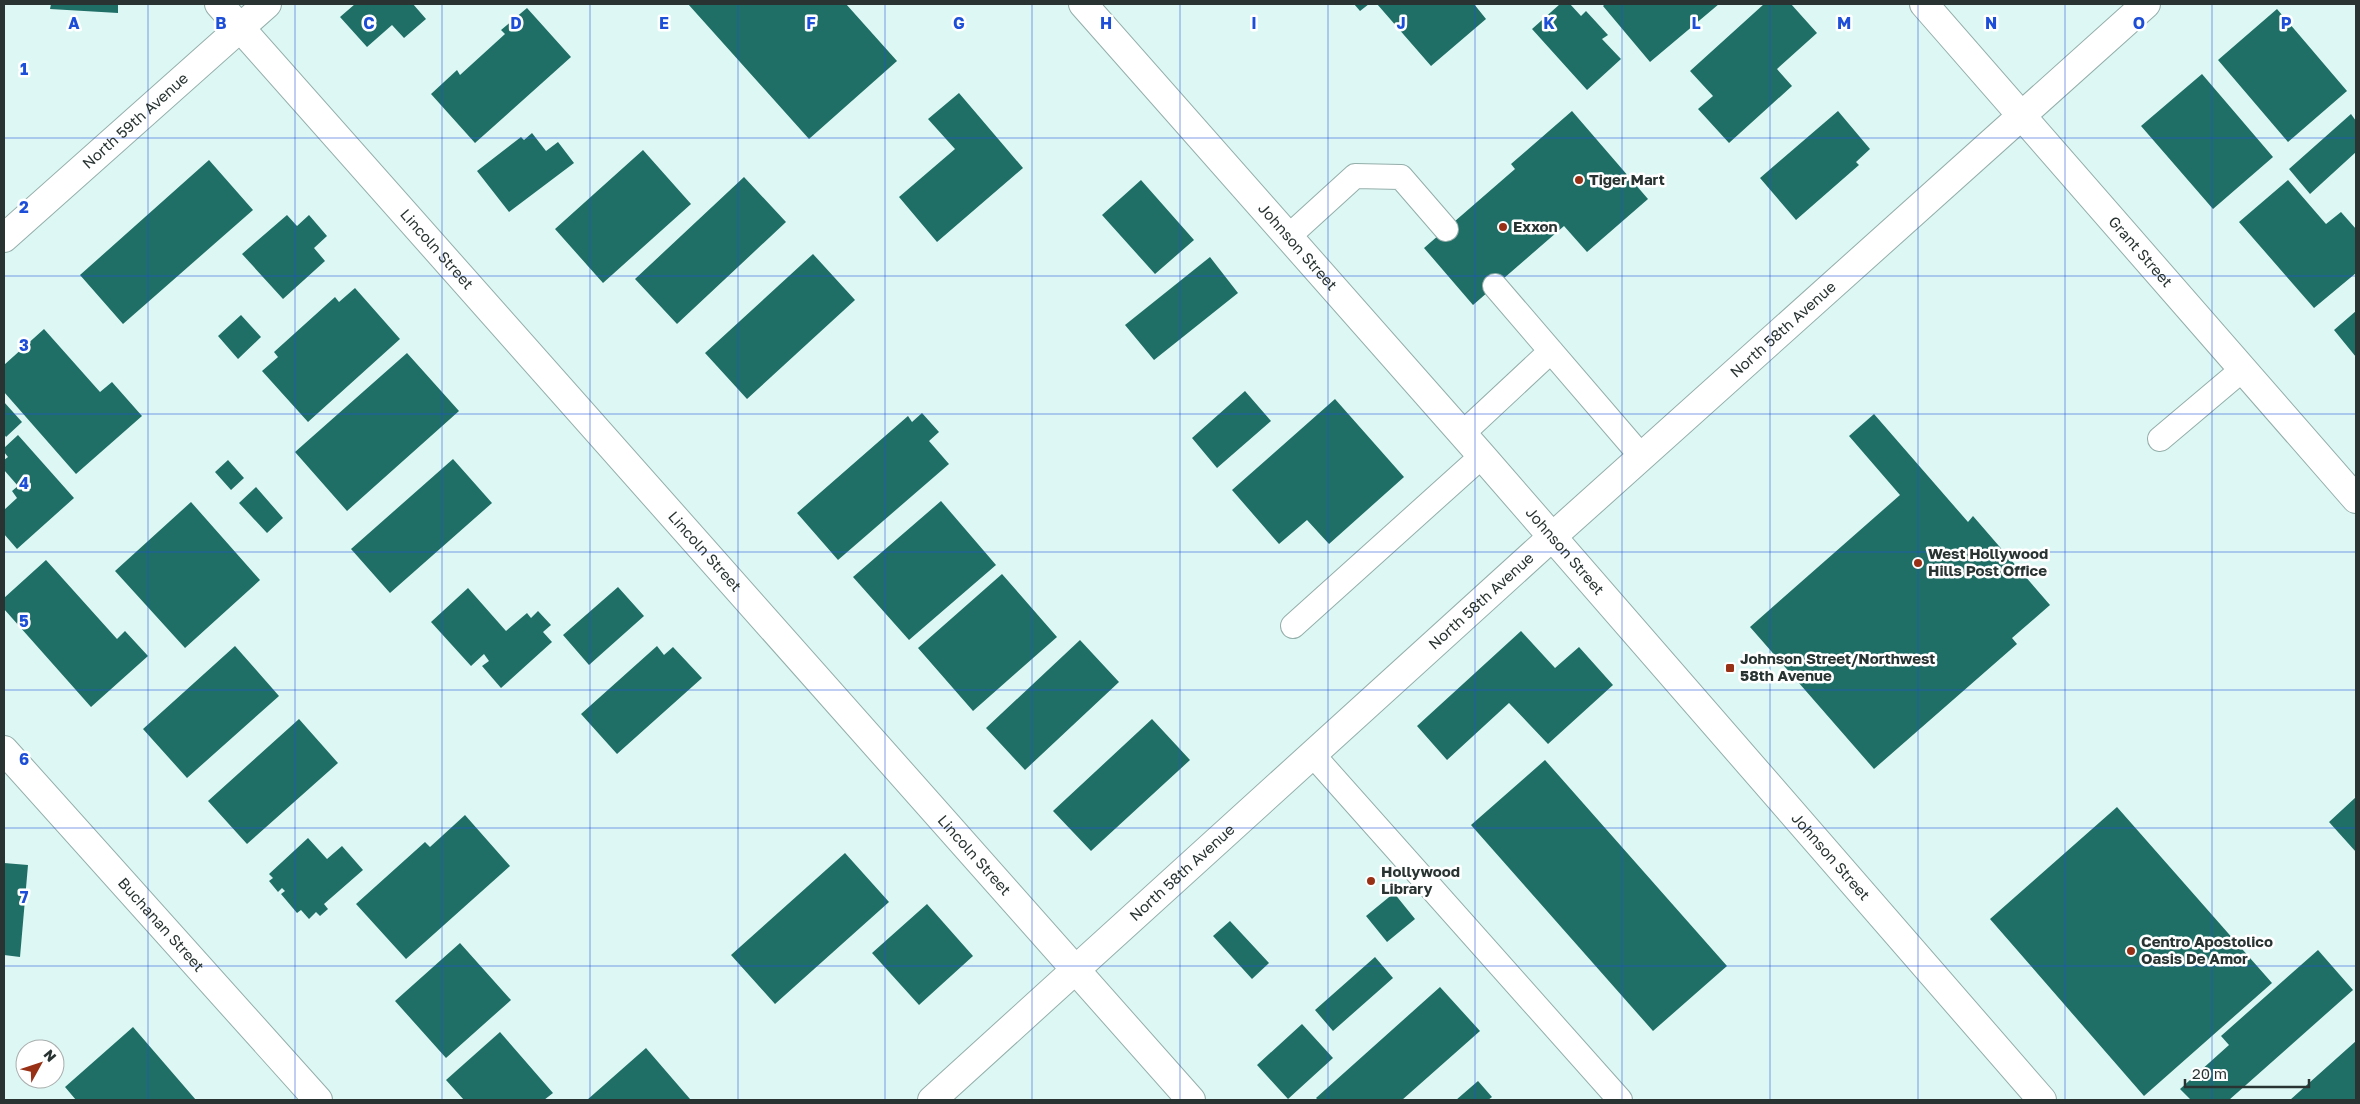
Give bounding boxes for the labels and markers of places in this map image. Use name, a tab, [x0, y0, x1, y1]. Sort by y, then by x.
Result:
place label: Tiger Mart	[1589, 170, 1665, 188]
marker: Tiger Mart	[1573, 174, 1585, 186]
place label: Exxon	[1513, 217, 1558, 235]
marker: Exxon	[1497, 221, 1509, 233]
place label: West Hollywood Hills Post Office	[1928, 544, 2048, 579]
marker: West Hollywood Hills Post Office	[1912, 557, 1924, 569]
place label: Johnson Street/Northwest 58th Avenue	[1740, 649, 1935, 684]
marker: Johnson Street/Northwest 58th Avenue	[1724, 662, 1736, 674]
place label: Hollywood Library	[1381, 862, 1460, 897]
marker: Hollywood Library	[1365, 875, 1377, 887]
place label: Centro Apostolico Oasis De Amor	[2141, 932, 2273, 967]
marker: Centro Apostolico Oasis De Amor	[2125, 945, 2137, 957]

